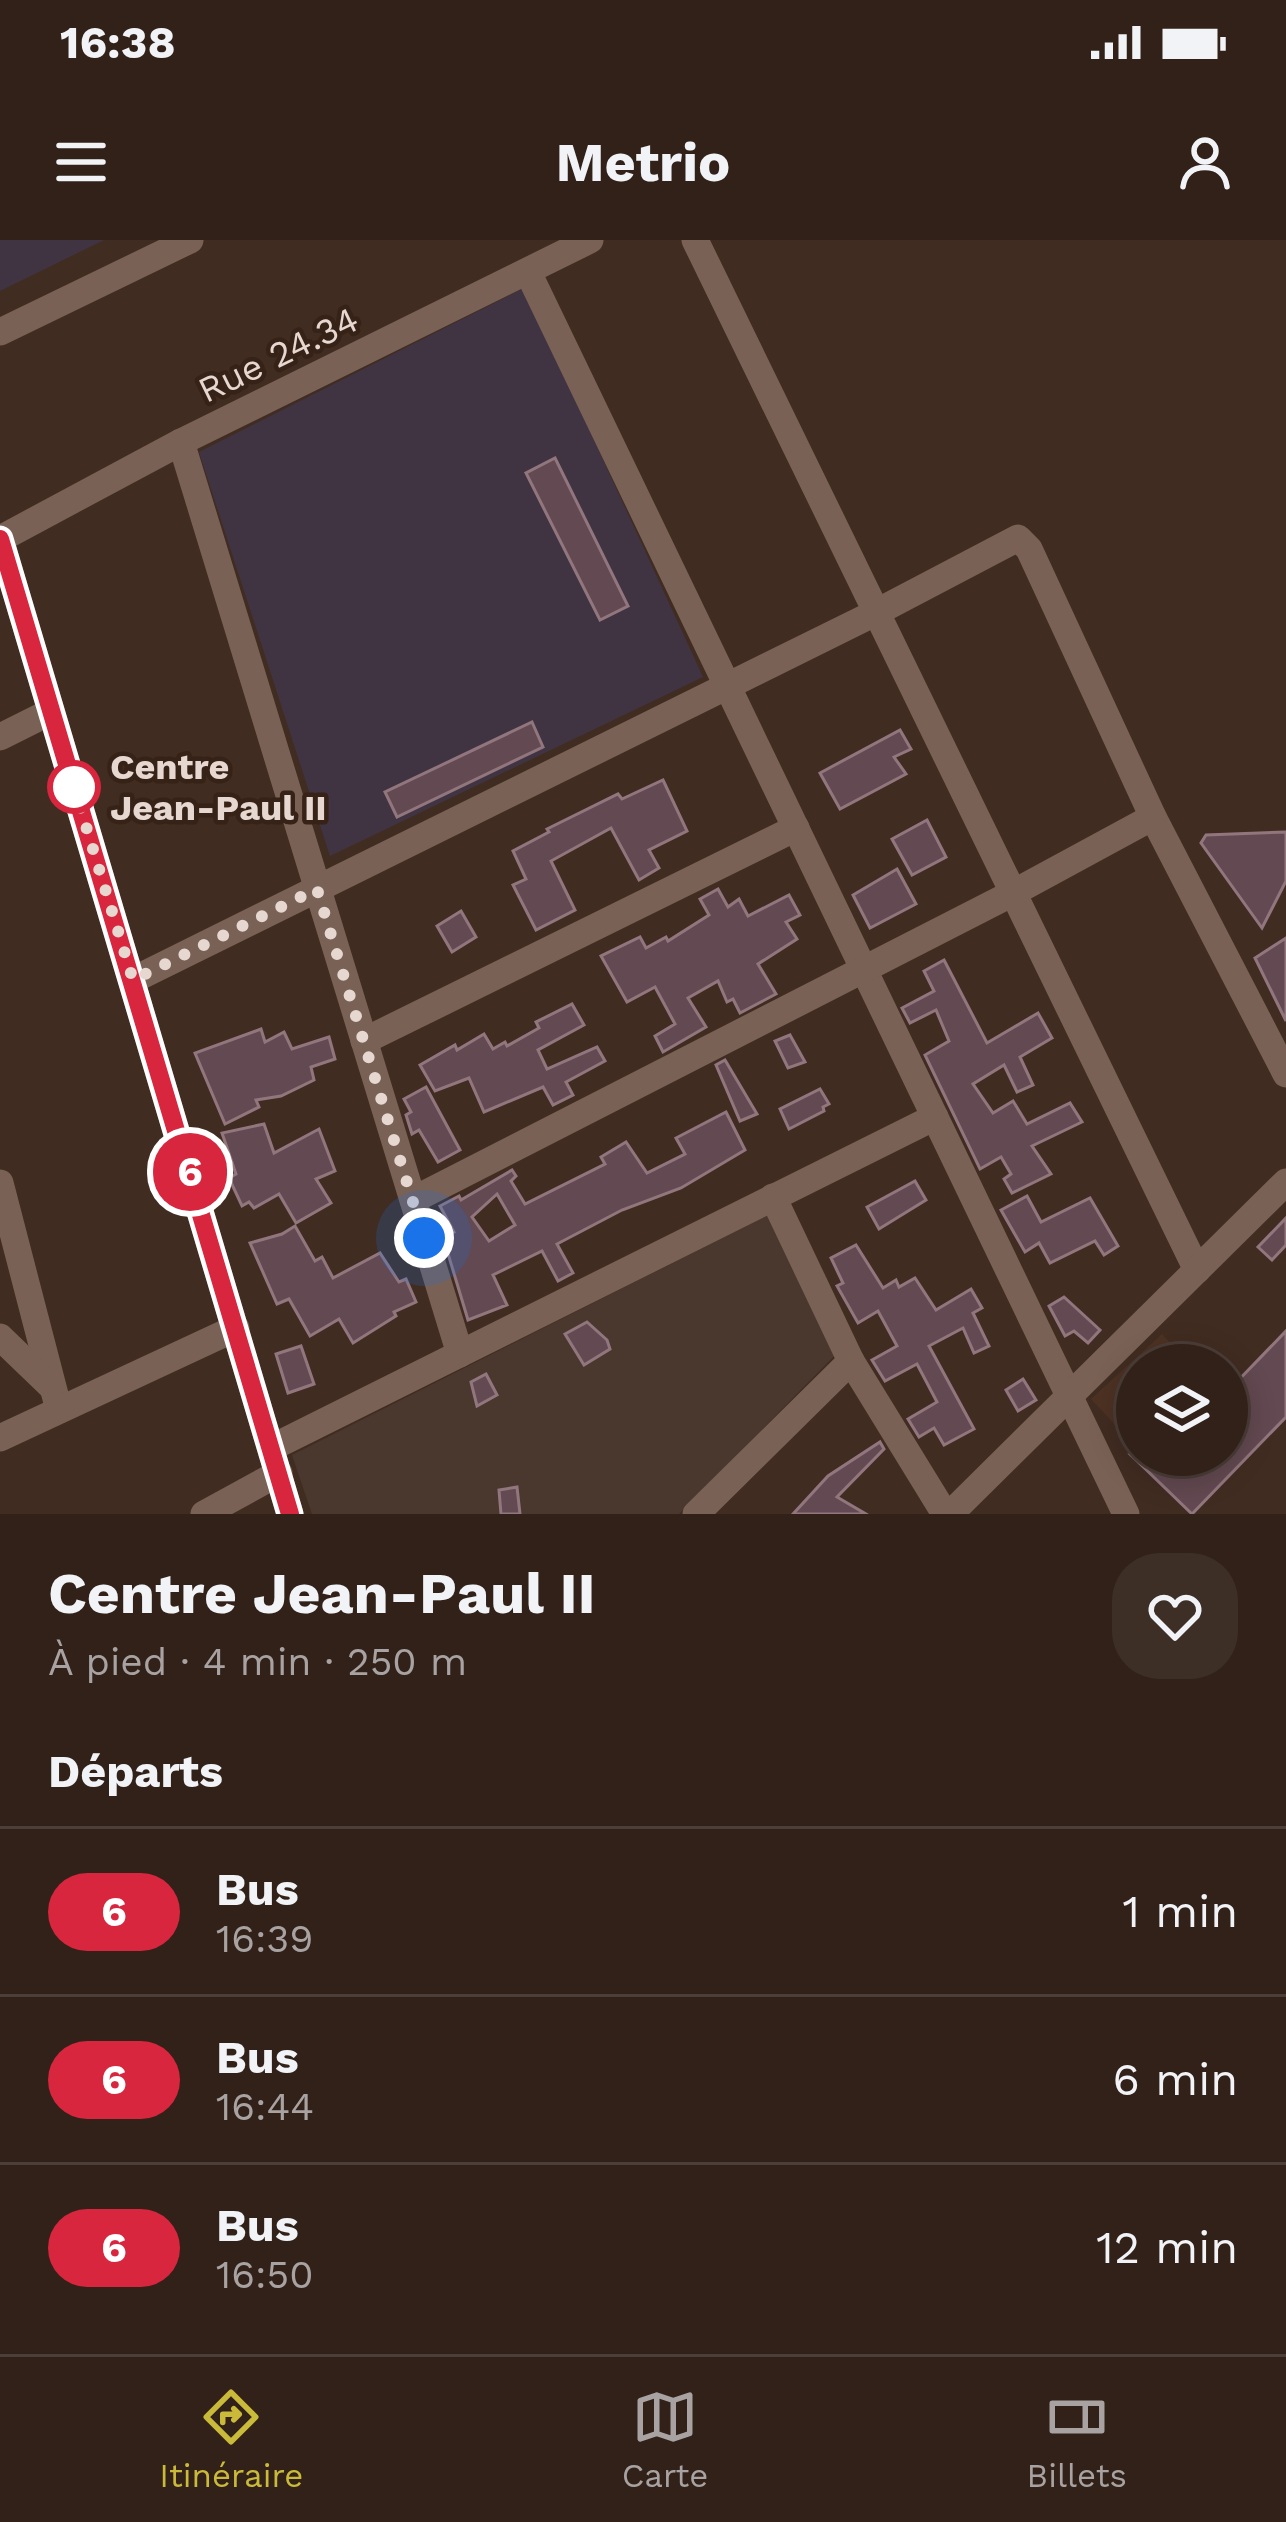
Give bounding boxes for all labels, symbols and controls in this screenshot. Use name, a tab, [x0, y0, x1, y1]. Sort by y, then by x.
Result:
text: 16:38	[60, 16, 176, 69]
icon: menu	[48, 129, 114, 195]
icon: person	[1172, 129, 1238, 195]
text: Metrio	[556, 131, 730, 194]
street label: Rue 24.34	[192, 298, 365, 412]
place label: Centre Jean-Paul II	[110, 746, 327, 829]
marker: Centre Jean-Paul II	[49, 762, 99, 812]
line badge: 6	[151, 1133, 229, 1211]
text: 6	[177, 1147, 203, 1196]
your location	[394, 1208, 454, 1268]
map controls	[1116, 1344, 1248, 1476]
button: layers	[1116, 1344, 1248, 1476]
button: heart	[1112, 1553, 1238, 1679]
text: Centre Jean-Paul II	[48, 1560, 596, 1627]
text: À pied · 4 min · 250 m	[48, 1639, 467, 1684]
text: Départs	[48, 1745, 223, 1798]
text: Bus	[216, 1863, 299, 1916]
text: 1 min	[1122, 1885, 1238, 1938]
text: 6	[101, 1887, 127, 1936]
text: 16:39	[216, 1916, 313, 1961]
text: Bus	[216, 2031, 299, 2084]
text: 6 min	[1113, 2053, 1238, 2106]
text: 6	[101, 2055, 127, 2104]
text: 16:44	[216, 2084, 314, 2129]
text: Bus	[216, 2199, 299, 2252]
text: 12 min	[1096, 2221, 1238, 2274]
text: 6	[101, 2223, 127, 2272]
text: 16:50	[216, 2252, 313, 2297]
tab: Itinéraire	[159, 2384, 303, 2495]
tab: Carte	[622, 2384, 708, 2495]
tab: Billets	[1027, 2384, 1127, 2495]

